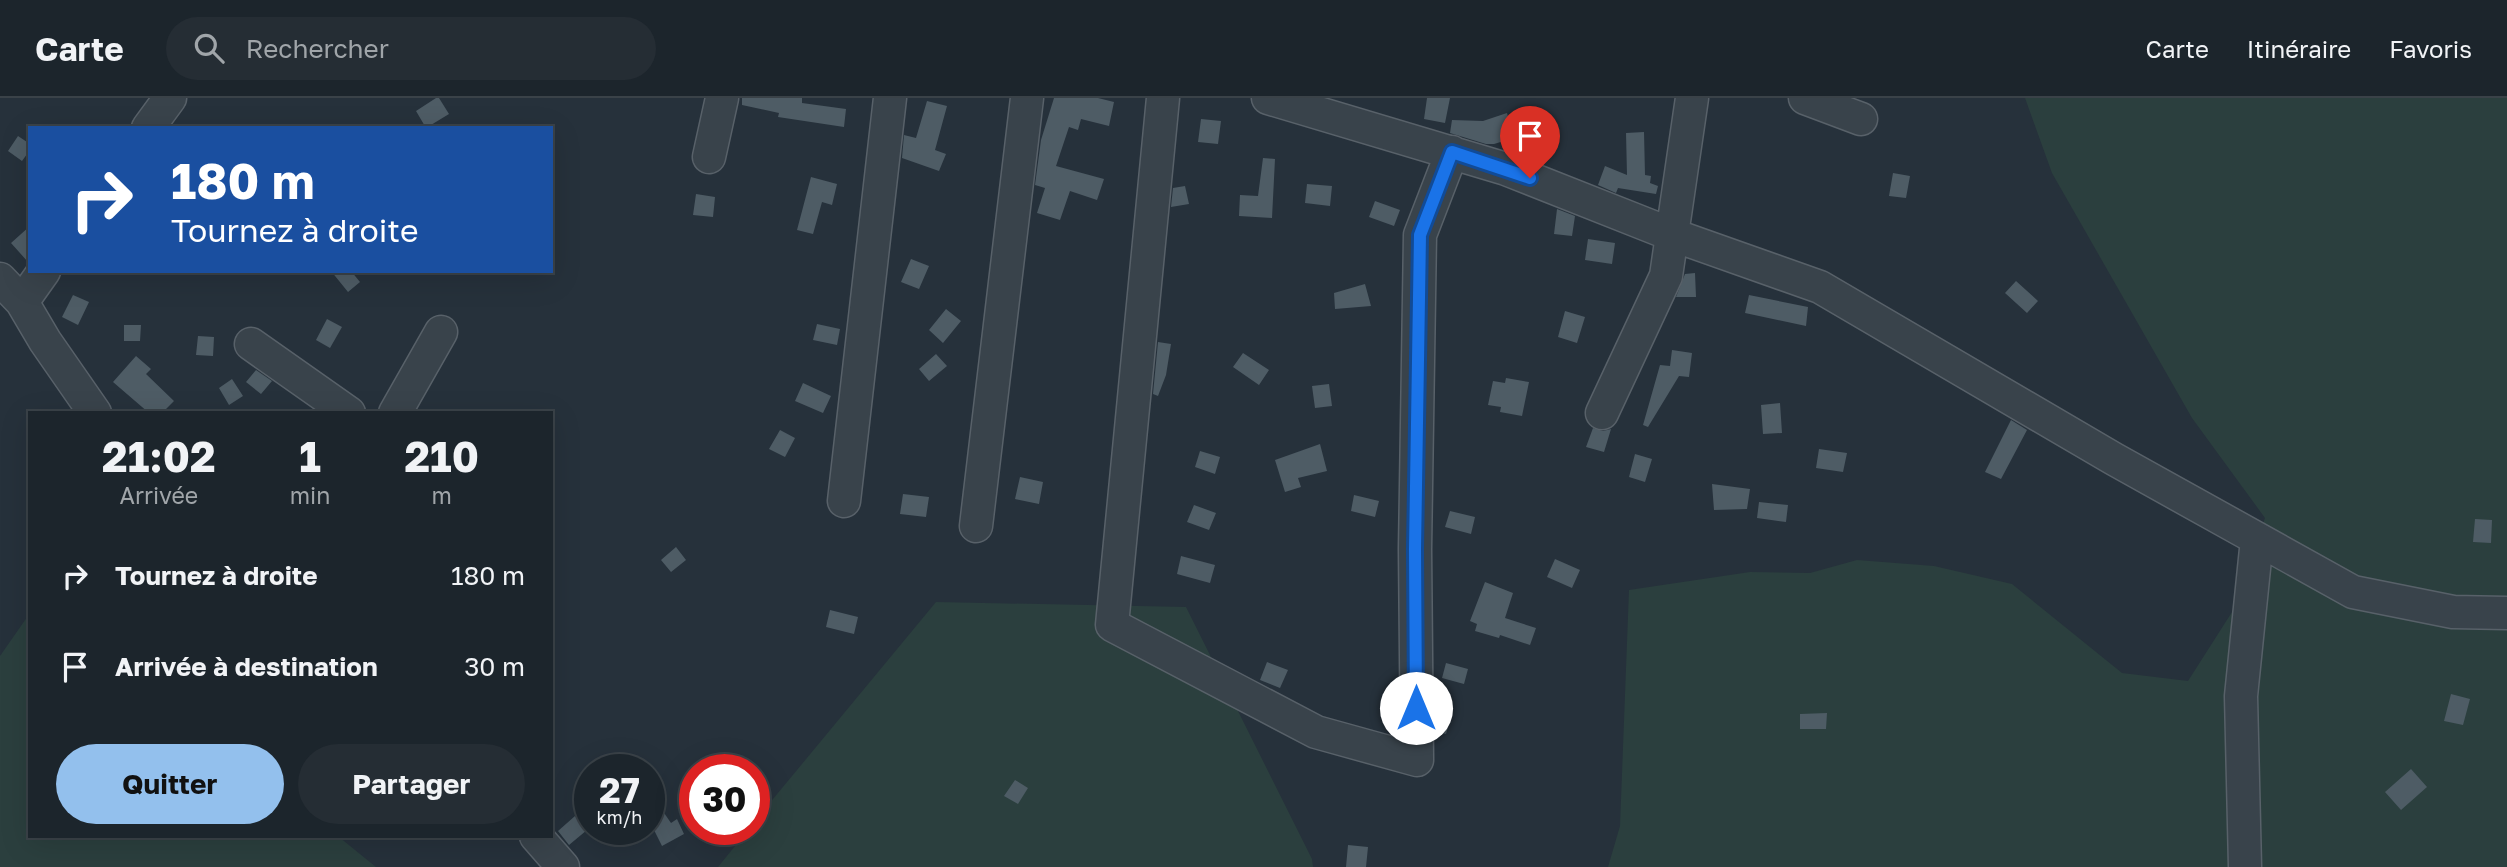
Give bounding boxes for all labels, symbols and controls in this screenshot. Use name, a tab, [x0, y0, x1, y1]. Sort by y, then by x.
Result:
search box	[166, 17, 656, 80]
text: Carte	[35, 29, 124, 68]
icon: search	[190, 29, 228, 67]
text: Rechercher	[246, 33, 389, 64]
text: Carte	[2146, 34, 2209, 63]
text: Itinéraire	[2247, 34, 2351, 63]
text: Favoris	[2389, 34, 2472, 63]
pin	[1500, 106, 1560, 178]
icon: arrive	[1511, 117, 1549, 155]
text: 180 m	[171, 151, 315, 210]
icon: right	[56, 154, 147, 245]
text: Tournez à droite	[171, 211, 419, 249]
text: 21:02	[102, 431, 216, 481]
text: 1	[299, 431, 321, 481]
text: 210	[404, 431, 479, 481]
text: Arrivée	[120, 481, 198, 509]
text: min	[290, 481, 330, 509]
text: m	[431, 481, 452, 509]
icon: right	[56, 557, 94, 595]
text: Tournez à droite	[115, 560, 318, 591]
text: 180 m	[451, 560, 525, 591]
icon: arrive	[56, 648, 94, 686]
text: Arrivée à destination	[115, 651, 378, 682]
text: 30 m	[464, 651, 525, 682]
position arrow	[1379, 671, 1453, 745]
button: Quitter	[56, 744, 284, 824]
button: Partager	[298, 744, 525, 824]
speed limit sign: 30	[679, 754, 770, 845]
text: 27	[599, 769, 640, 811]
text: km/h	[597, 806, 642, 828]

